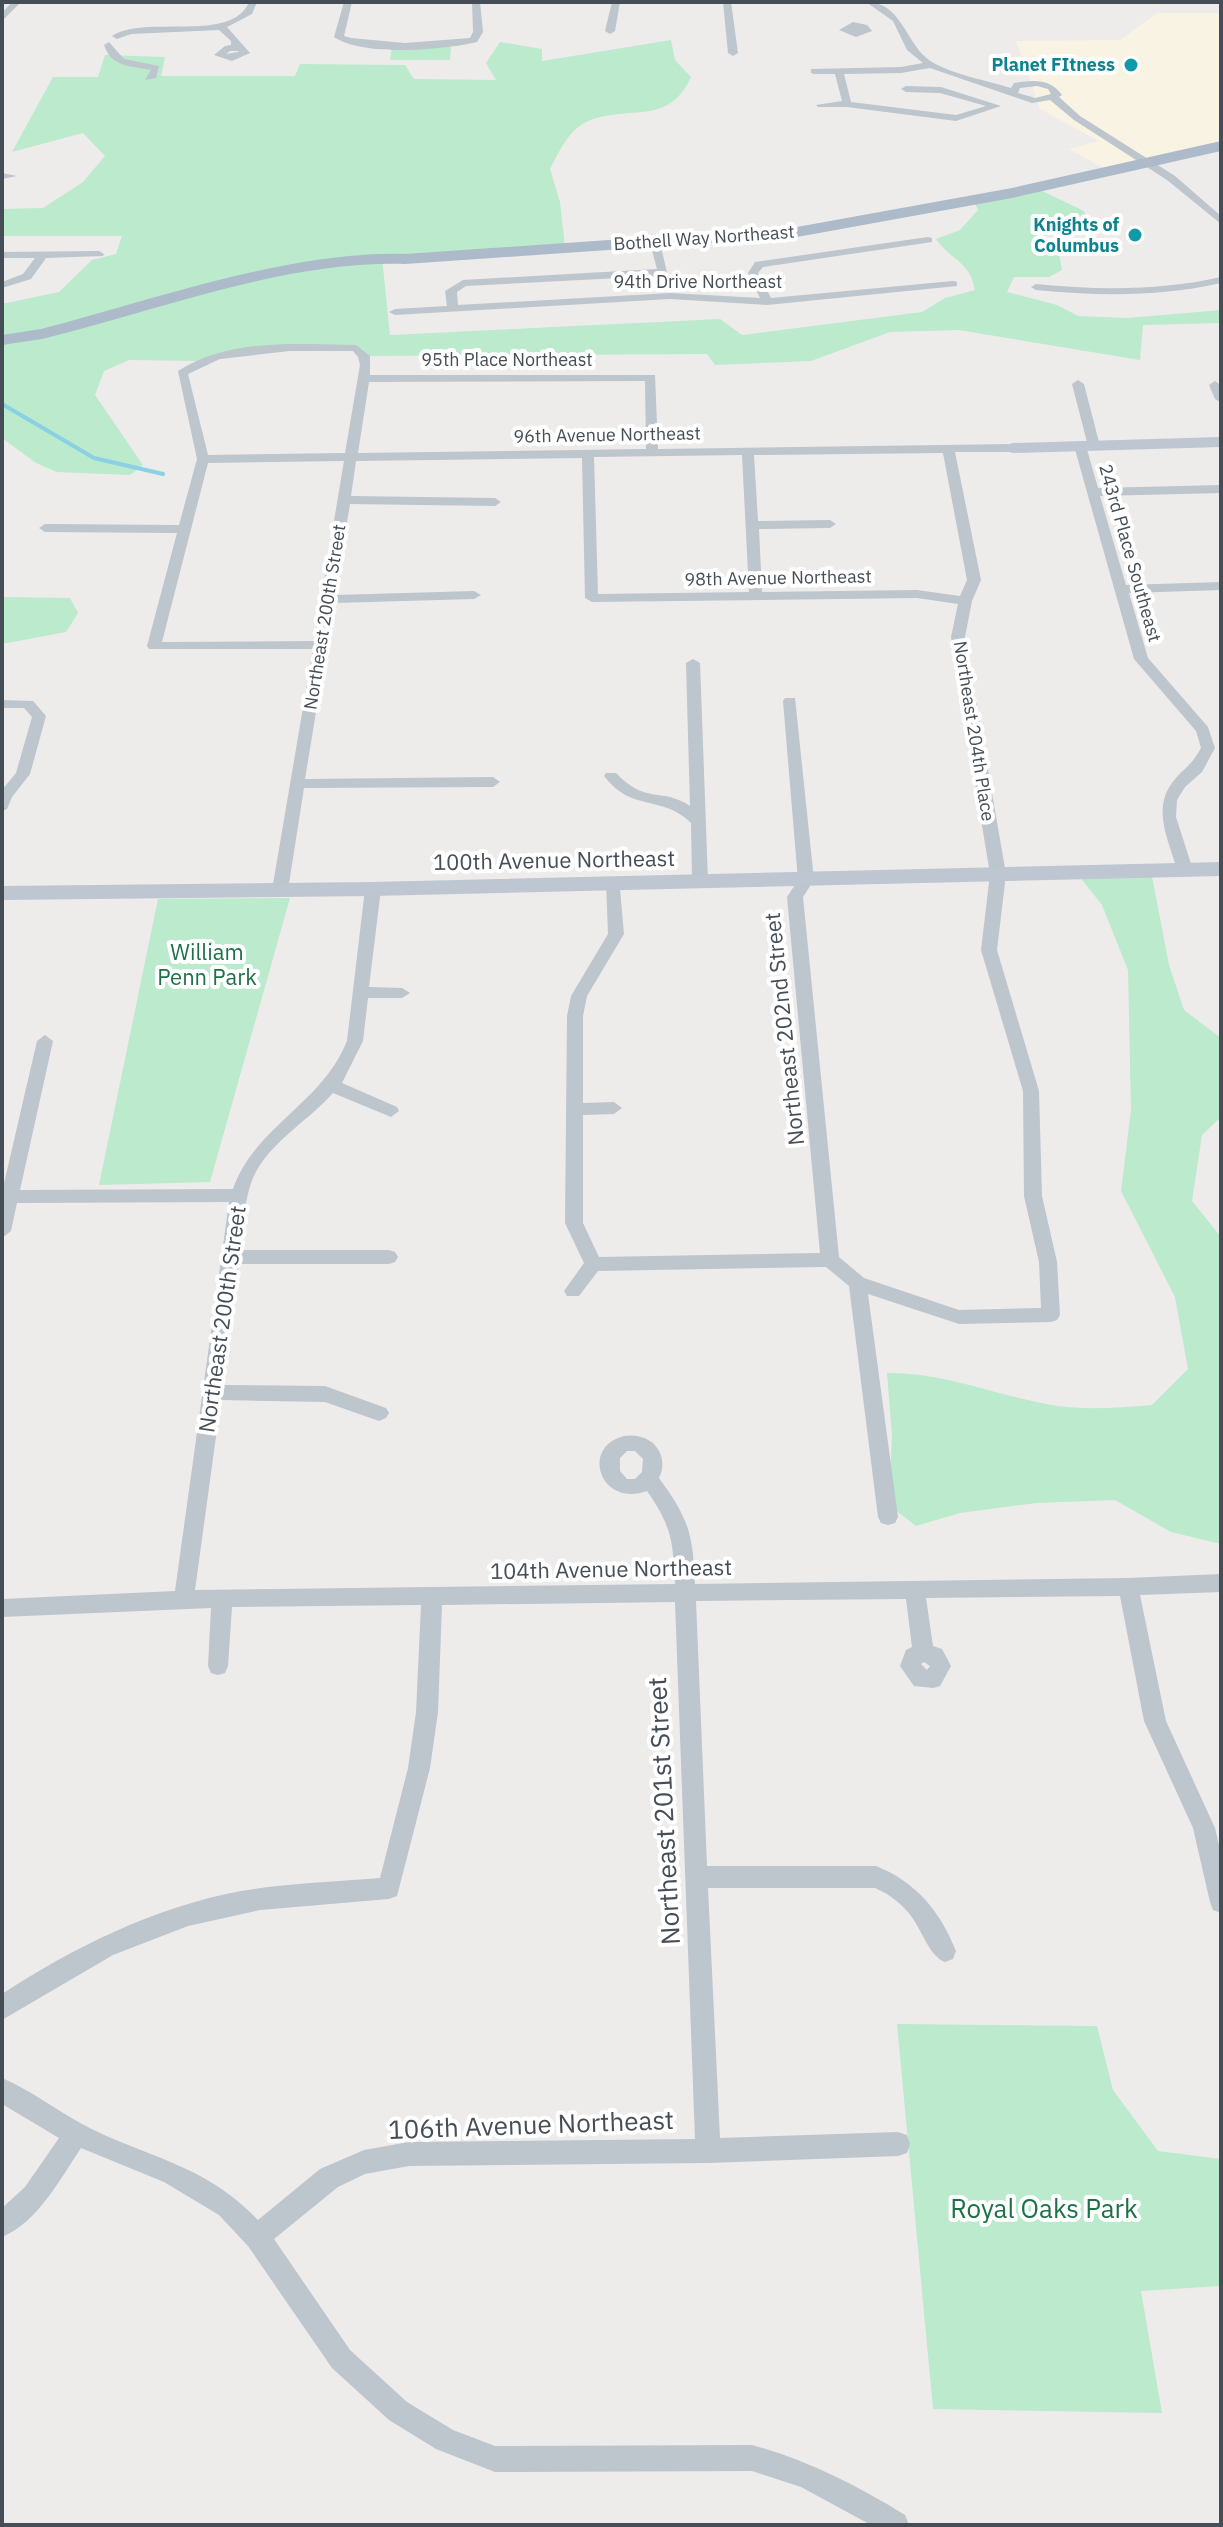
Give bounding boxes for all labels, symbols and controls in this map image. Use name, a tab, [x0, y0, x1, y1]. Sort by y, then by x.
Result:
place label: Planet FItness	[991, 53, 1115, 76]
marker: Planet FItness	[1122, 56, 1140, 74]
place label: Knights of Columbus	[1033, 213, 1119, 257]
street label: Bothell Way Northeast	[613, 220, 795, 255]
marker: Knights of Columbus	[1126, 226, 1144, 244]
street label: 94th Drive Northeast	[614, 270, 782, 293]
street label: 95th Place Northeast	[421, 348, 593, 371]
street label: 96th Avenue Northeast	[513, 421, 701, 448]
street label: 243rd Place Southeast	[1094, 461, 1167, 644]
street label: Northeast 200th Street	[298, 523, 351, 711]
street label: 98th Avenue Northeast	[684, 564, 872, 591]
street label: Northeast 204th Place	[949, 639, 1000, 823]
street label: 100th Avenue Northeast	[433, 843, 675, 876]
street label: Northeast 202nd Street	[757, 911, 810, 1147]
park label: William Penn Park	[157, 937, 257, 991]
street label: Northeast 200th Street	[191, 1204, 252, 1434]
street label: 104th Avenue Northeast	[490, 1552, 732, 1585]
street label: Northeast 201st Street	[639, 1676, 687, 1946]
street label: 106th Avenue Northeast	[387, 2102, 674, 2146]
park label: Royal Oaks Park	[950, 2191, 1138, 2225]

